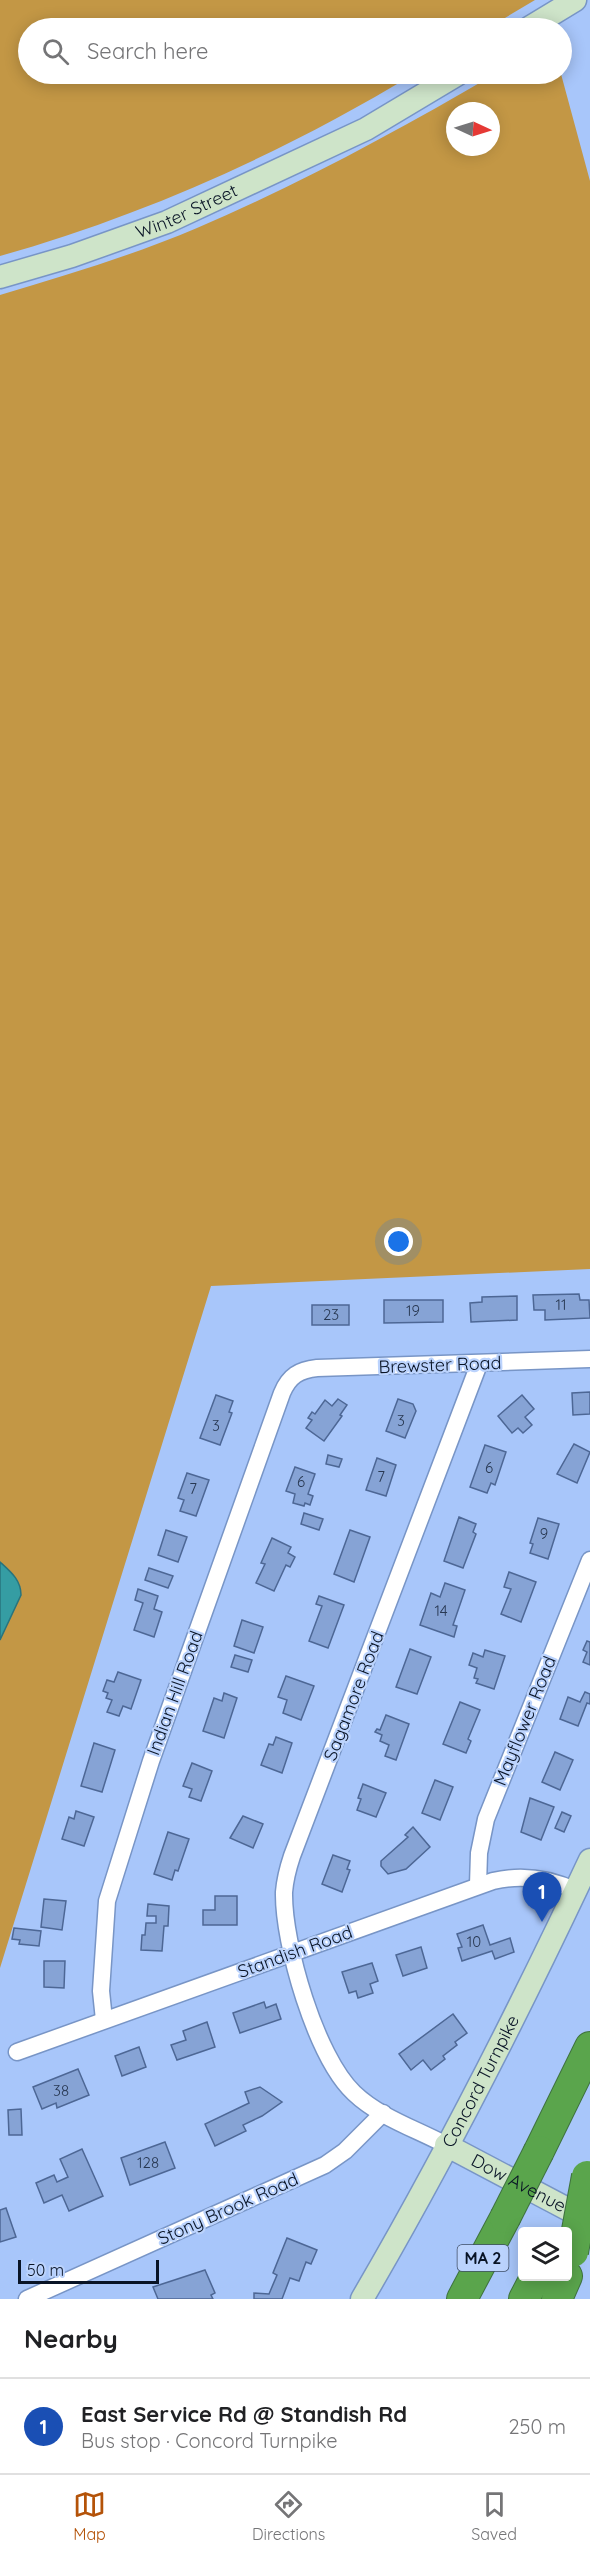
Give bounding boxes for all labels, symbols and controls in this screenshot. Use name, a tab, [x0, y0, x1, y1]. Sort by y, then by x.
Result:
search box	[18, 18, 572, 84]
icon: search	[39, 35, 72, 68]
text: Search here	[87, 37, 208, 65]
north arrow	[446, 102, 500, 156]
street label: Winter Street	[132, 179, 241, 243]
your location	[384, 1227, 413, 1256]
house number: 11	[555, 1295, 567, 1314]
house number: 19	[406, 1301, 420, 1320]
house number: 23	[323, 1305, 339, 1324]
street label: Brewster Road	[378, 1351, 502, 1378]
house number: 3	[397, 1411, 405, 1430]
house number: 3	[212, 1416, 220, 1435]
house number: 6	[485, 1458, 493, 1477]
house number: 7	[377, 1467, 385, 1486]
house number: 6	[297, 1472, 305, 1491]
house number: 7	[189, 1479, 197, 1498]
house number: 9	[540, 1524, 548, 1543]
house number: 14	[434, 1601, 448, 1620]
street label: Indian Hill Road	[141, 1628, 208, 1758]
street label: Sagamore Road	[318, 1628, 389, 1764]
street label: Mayflower Road	[488, 1653, 561, 1789]
pin: 1	[522, 1872, 562, 1922]
street label: Standish Road	[234, 1920, 355, 1983]
house number: 10	[467, 1932, 481, 1951]
street label: Concord Turnpike	[437, 2011, 524, 2151]
house number: 38	[53, 2081, 69, 2100]
street label: Dow Avenue	[467, 2148, 570, 2217]
house number: 128	[137, 2153, 159, 2172]
street label: Stony Brook Road	[154, 2167, 302, 2250]
map controls	[518, 2227, 572, 2281]
button: layers	[518, 2227, 572, 2281]
road number: MA 2	[458, 2245, 508, 2271]
scale bar	[18, 2257, 159, 2284]
text: 50 m	[27, 2260, 64, 2280]
text: Nearby	[24, 2322, 118, 2355]
text: East Service Rd @ Standish Rd	[81, 2400, 407, 2428]
text: 1	[40, 2414, 47, 2439]
text: 250 m	[508, 2414, 566, 2439]
text: Bus stop · Concord Turnpike	[81, 2428, 338, 2453]
tab: Map	[73, 2488, 106, 2544]
tab: Directions	[252, 2488, 325, 2544]
tab: Saved	[471, 2488, 517, 2544]

